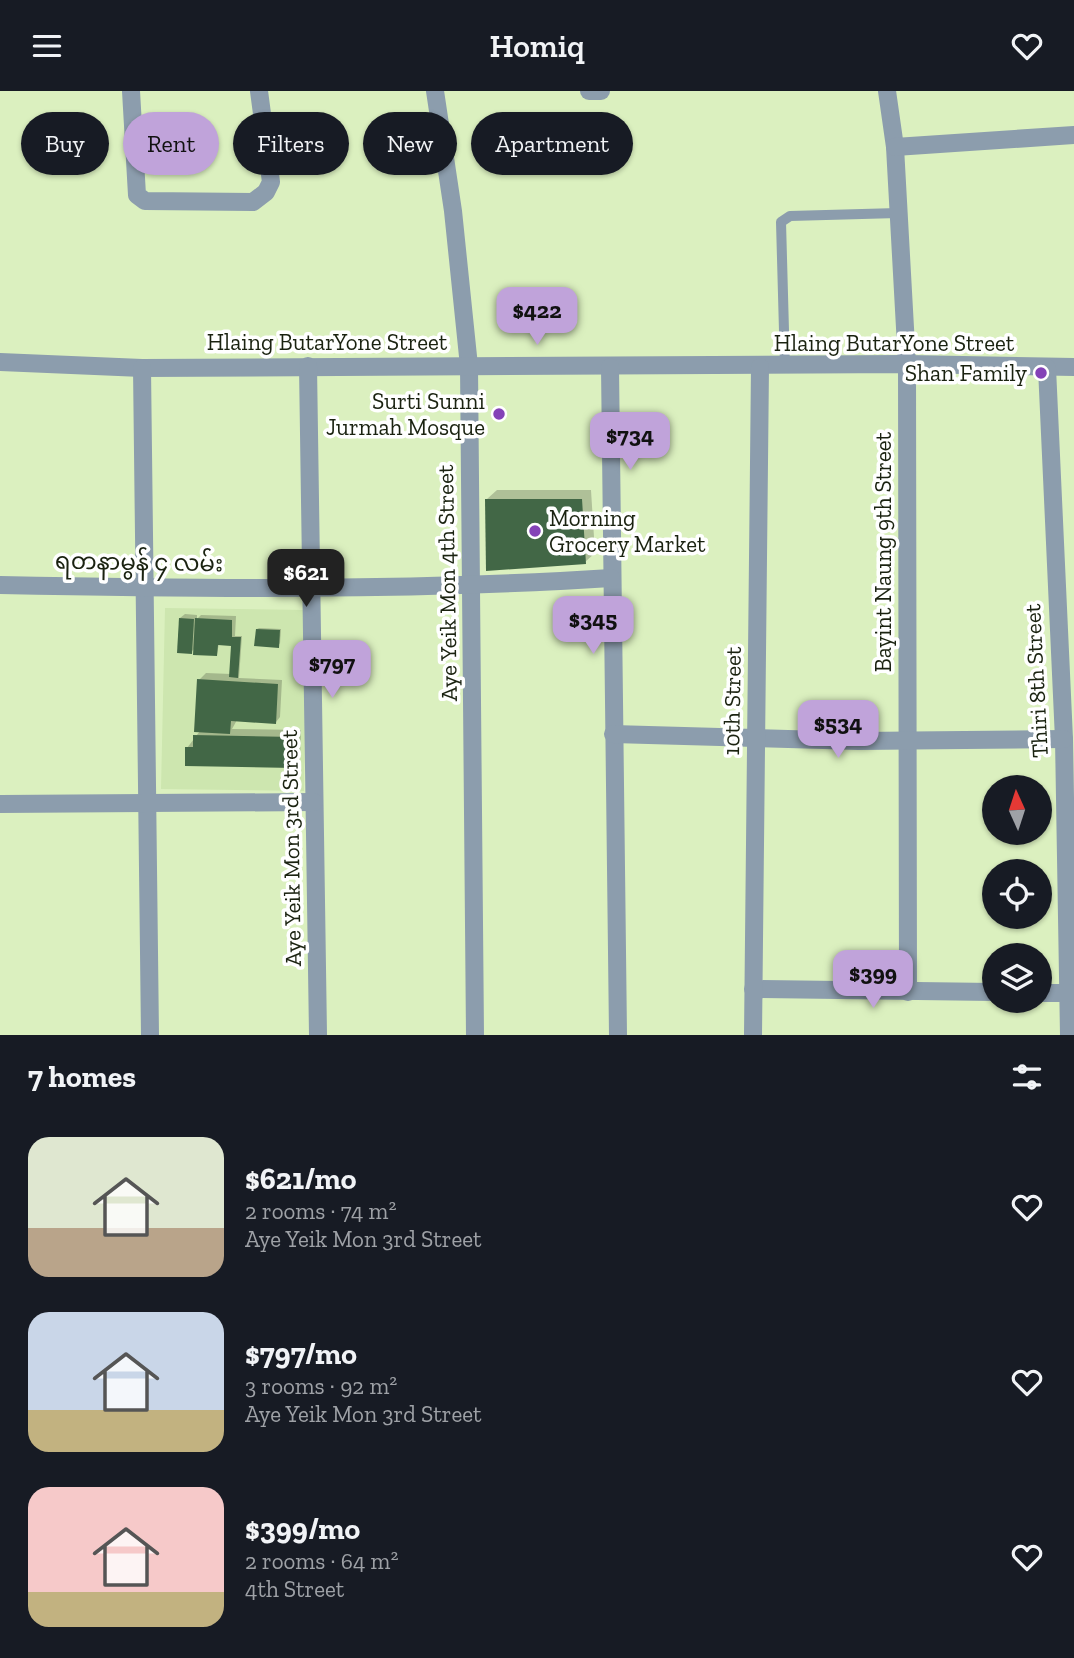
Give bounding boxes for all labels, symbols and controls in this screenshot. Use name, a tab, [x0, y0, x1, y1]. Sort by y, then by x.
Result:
icon: menu	[28, 27, 66, 65]
text: Homiq	[490, 27, 584, 65]
icon: heart	[1008, 27, 1046, 65]
chip: Buy	[21, 112, 109, 175]
chip: Rent	[123, 112, 219, 175]
chip: Filters	[233, 112, 349, 175]
chip: New	[363, 112, 457, 175]
chip: Apartment	[471, 112, 633, 175]
pin: $422	[496, 287, 578, 347]
text: $422	[512, 296, 562, 324]
street label: Hlaing ButarYone Street	[207, 328, 448, 356]
street label: Hlaing ButarYone Street	[774, 329, 1015, 357]
place label: Shan Family	[905, 359, 1027, 387]
marker: Shan Family	[1033, 365, 1049, 381]
place label: Surti Sunni Jurmah Mosque	[326, 387, 485, 441]
marker: Surti Sunni Jurmah Mosque	[491, 406, 507, 422]
pin: $734	[589, 413, 671, 472]
text: $734	[606, 421, 654, 449]
street label: Bayint Naung 9th Street	[869, 431, 897, 672]
street label: Aye Yeik Mon 4th Street	[431, 464, 463, 702]
place label: Morning Grocery Market	[549, 504, 706, 558]
marker: Morning Grocery Market	[527, 523, 543, 539]
street label: ရတနာမွန် ၄ လမ်း	[55, 545, 223, 582]
pin: $621	[265, 549, 347, 609]
text: $621	[283, 558, 329, 586]
pin: $345	[552, 596, 634, 656]
street label: Thiri 8th Street	[1018, 603, 1054, 759]
text: $345	[569, 605, 617, 633]
pin: $797	[291, 641, 373, 700]
street label: 10th Street	[717, 646, 747, 756]
text: $797	[309, 649, 355, 677]
pin: $534	[797, 701, 879, 760]
text: $534	[814, 709, 862, 737]
street label: Aye Yeik Mon 3rd Street	[275, 729, 307, 967]
north arrow	[982, 775, 1052, 845]
map controls	[982, 775, 1052, 1013]
button: locate	[982, 859, 1052, 929]
button: layers	[982, 943, 1052, 1013]
pin: $399	[832, 951, 914, 1010]
text: $399	[849, 959, 897, 987]
icon: filters	[1008, 1058, 1046, 1096]
text: 7 homes	[28, 1059, 136, 1095]
text: $621/mo	[245, 1161, 356, 1197]
icon: home	[84, 1165, 168, 1249]
icon: heart	[1008, 1188, 1046, 1226]
text: 2 rooms · 74 m²	[245, 1197, 396, 1225]
text: Aye Yeik Mon 3rd Street	[245, 1225, 482, 1253]
text: $797/mo	[245, 1336, 357, 1372]
icon: home	[84, 1340, 168, 1424]
icon: heart	[1008, 1363, 1046, 1401]
text: 3 rooms · 92 m²	[245, 1372, 397, 1400]
text: Aye Yeik Mon 3rd Street	[245, 1400, 482, 1428]
text: $399/mo	[245, 1511, 360, 1547]
icon: home	[84, 1515, 168, 1599]
icon: heart	[1008, 1538, 1046, 1576]
text: 2 rooms · 64 m²	[245, 1547, 398, 1575]
text: 4th Street	[245, 1575, 344, 1603]

